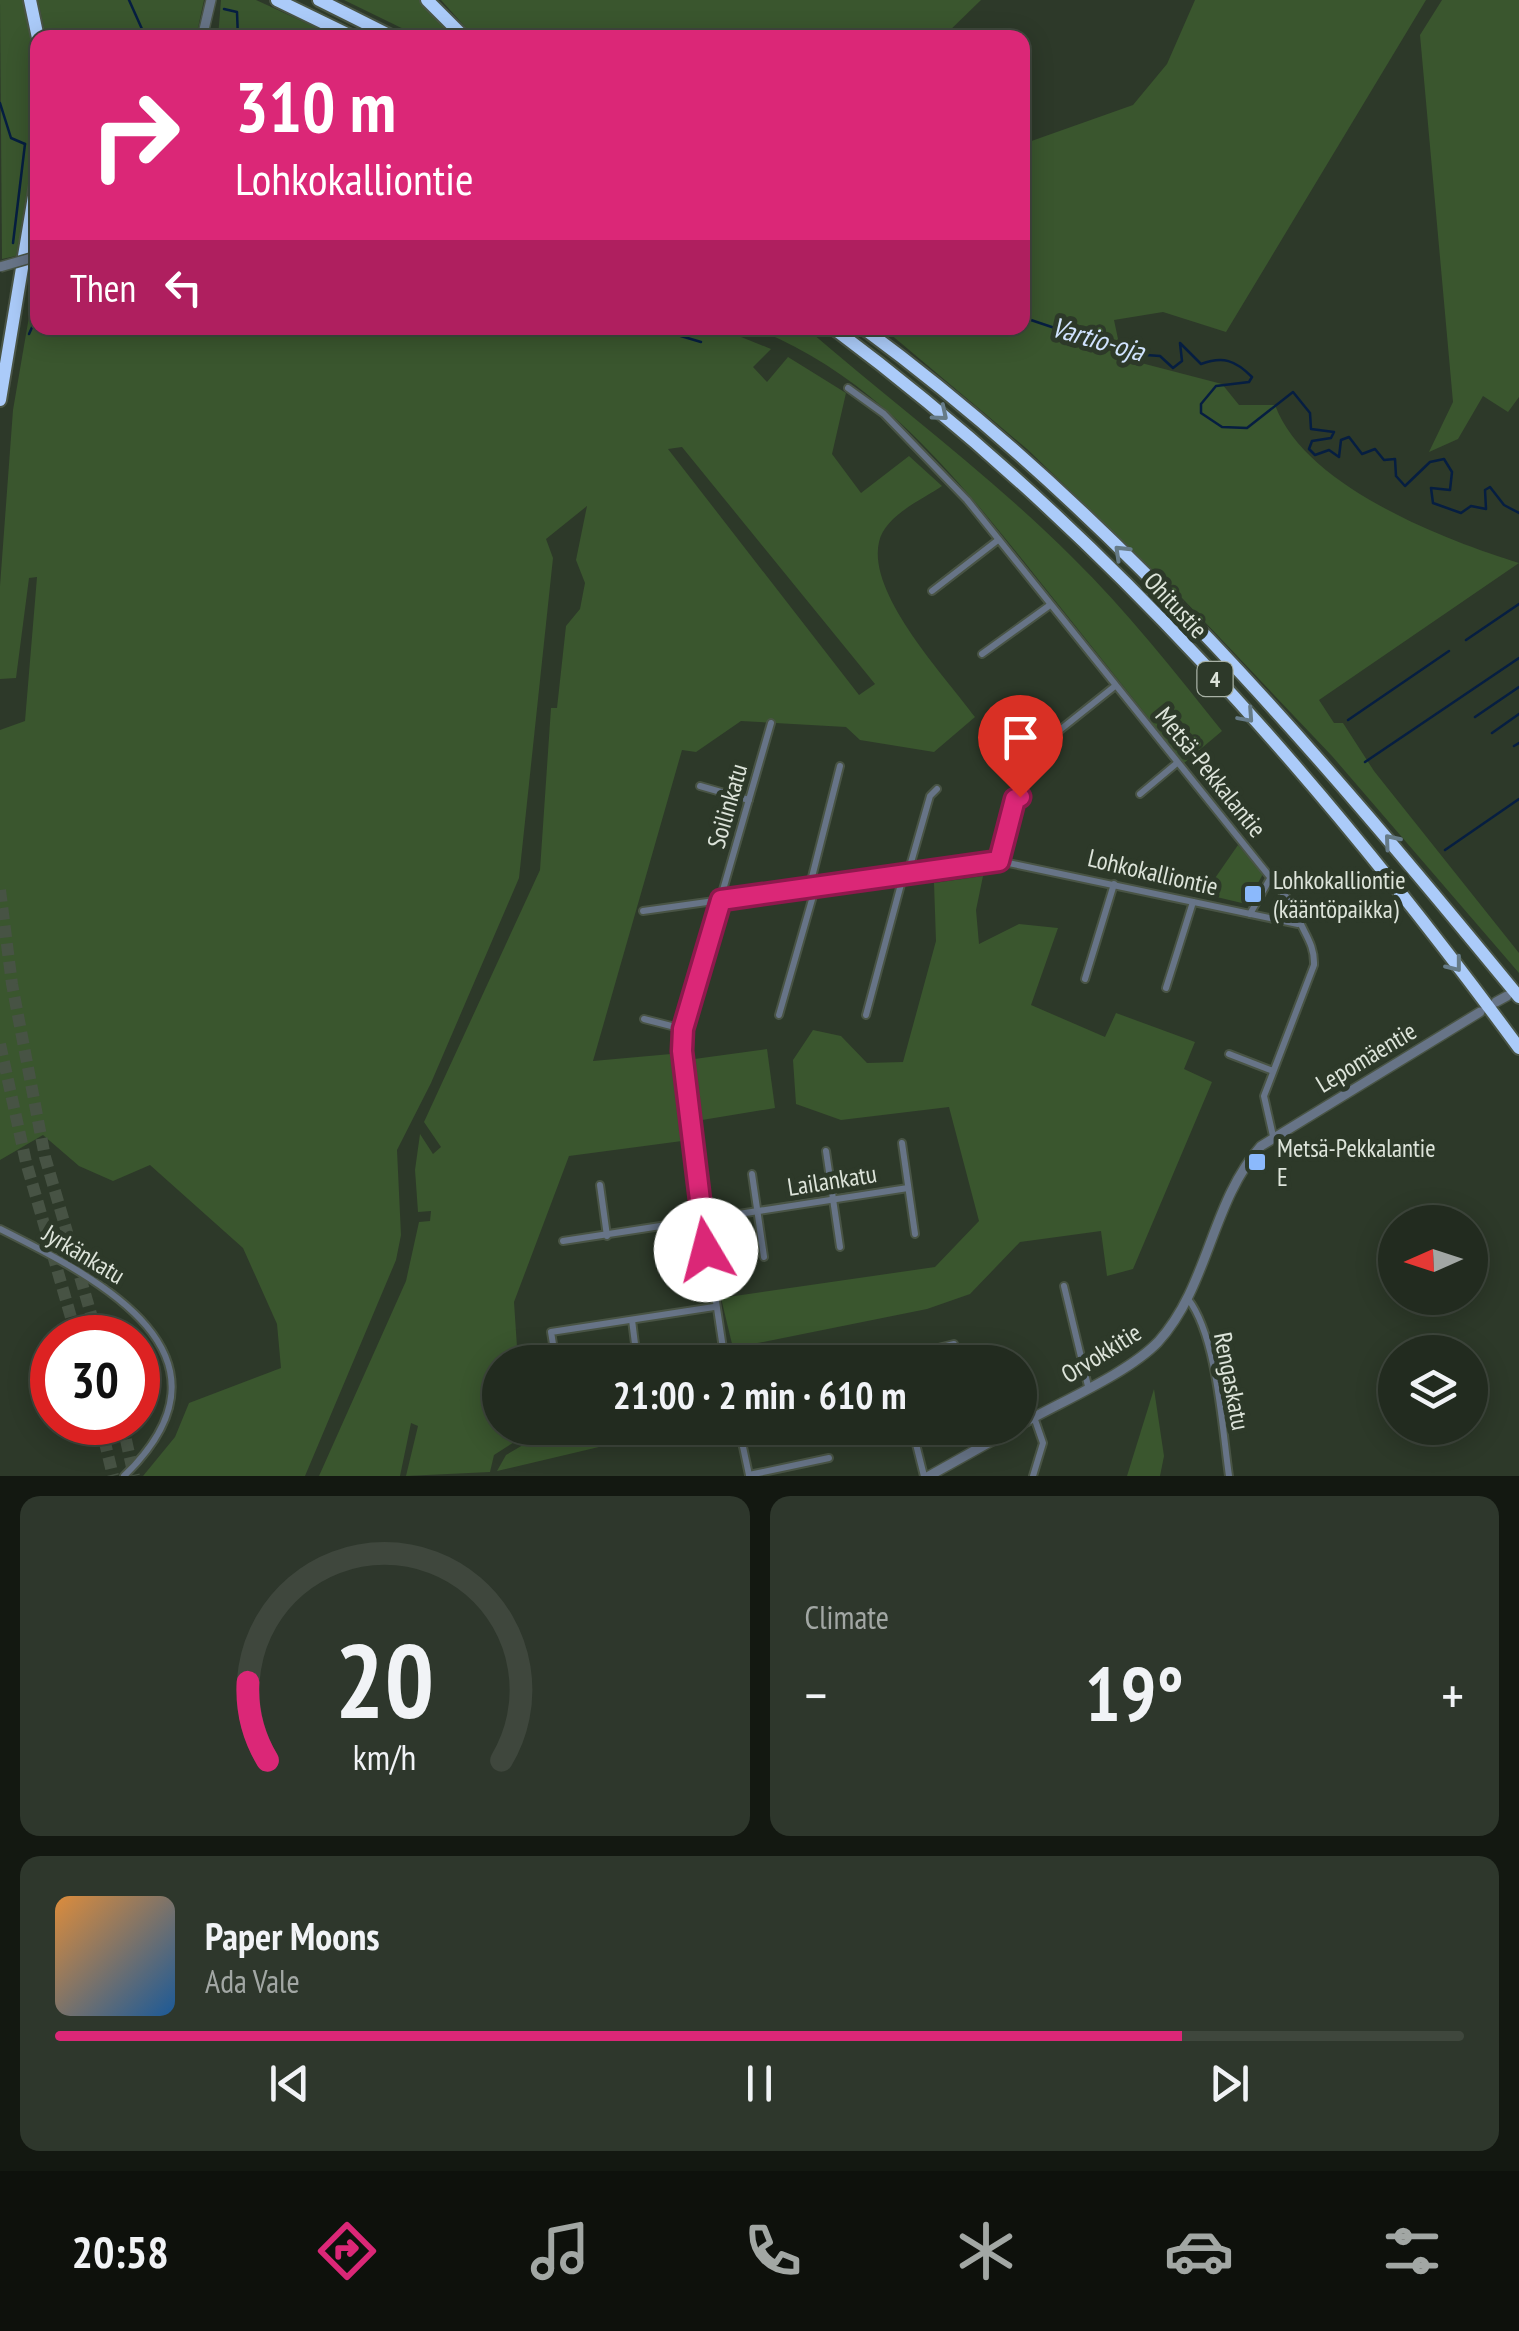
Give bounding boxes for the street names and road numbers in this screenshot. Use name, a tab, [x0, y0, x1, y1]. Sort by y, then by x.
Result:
street label: Ohitustie	[1137, 565, 1215, 645]
road number: 4	[1198, 662, 1232, 696]
street label: Metsä-Pekkalantie	[1149, 700, 1273, 844]
street label: Soilinkatu	[700, 760, 754, 852]
street label: Lohkokalliontie	[1085, 842, 1221, 902]
street label: Lepomäentie	[1310, 1015, 1422, 1099]
street label: Lailankatu	[785, 1157, 879, 1203]
street label: Jyrkänkatu	[36, 1216, 131, 1291]
street label: Orvokkitie	[1055, 1316, 1147, 1390]
street label: Rengaskatu	[1207, 1329, 1257, 1433]

